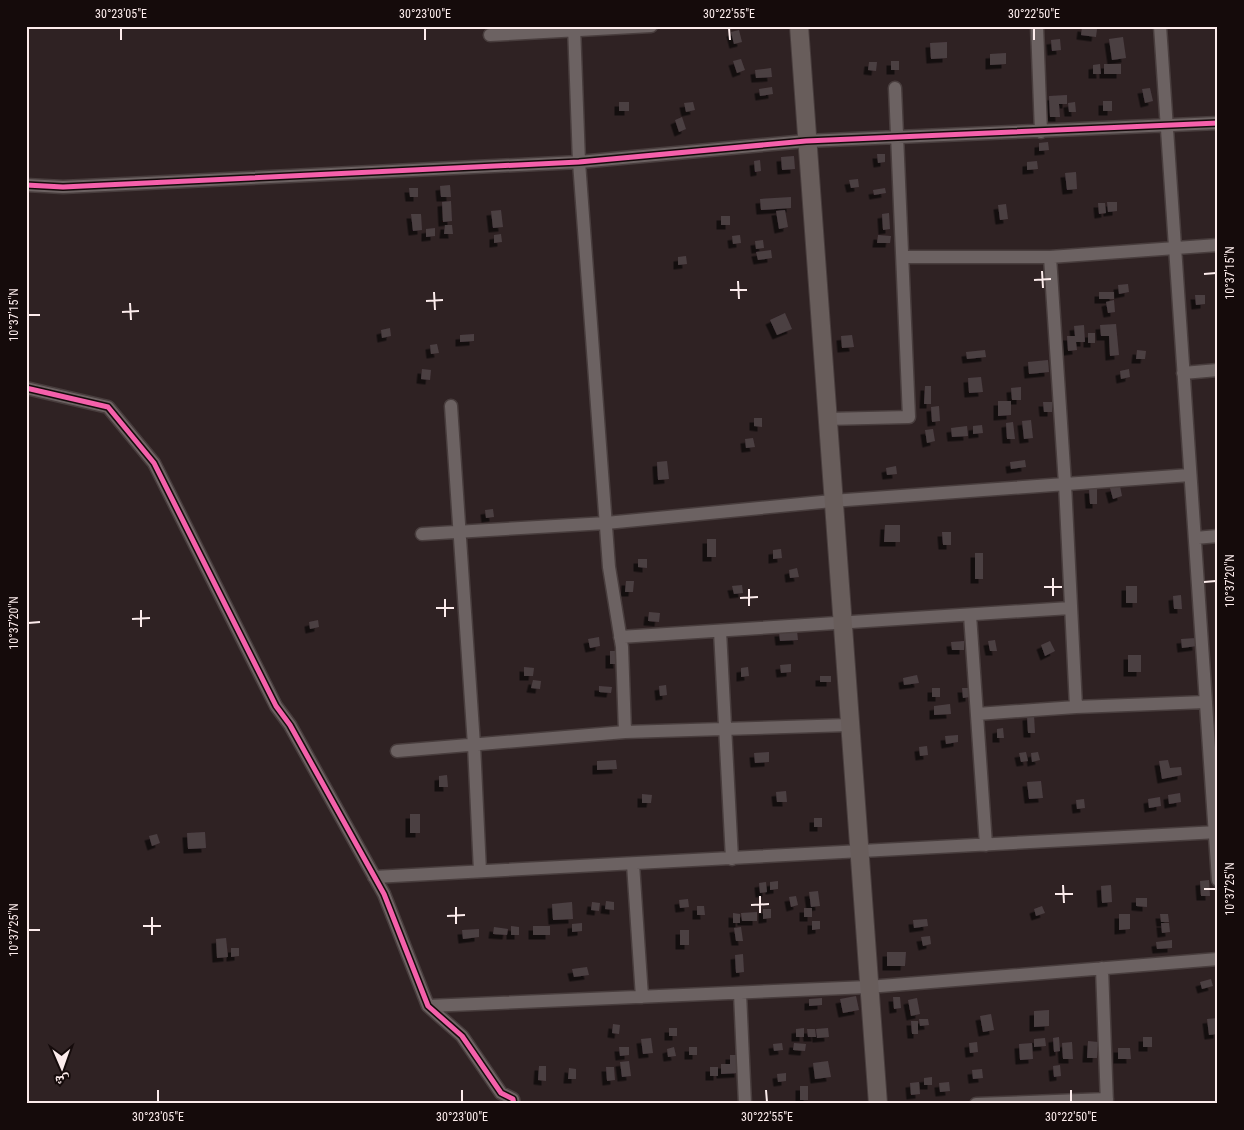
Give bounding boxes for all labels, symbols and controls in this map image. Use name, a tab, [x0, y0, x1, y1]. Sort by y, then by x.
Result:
text: 30°23'05"E	[95, 7, 147, 21]
text: 30°23'00"E	[399, 7, 451, 21]
text: 30°22'55"E	[703, 7, 755, 21]
text: 30°22'50"E	[1008, 7, 1060, 21]
text: 10°37'15"N	[1223, 246, 1237, 300]
text: 10°37'15"N	[7, 288, 21, 342]
text: 10°37'20"N	[1223, 554, 1237, 608]
text: 10°37'20"N	[7, 596, 21, 650]
text: 10°37'25"N	[1223, 862, 1237, 916]
text: 10°37'25"N	[7, 903, 21, 957]
north arrow	[38, 1042, 88, 1092]
text: ش	[55, 1072, 70, 1089]
text: 30°23'05"E	[132, 1110, 184, 1124]
text: 30°23'00"E	[436, 1110, 488, 1124]
text: 30°22'55"E	[741, 1110, 793, 1124]
text: 30°22'50"E	[1045, 1110, 1097, 1124]

